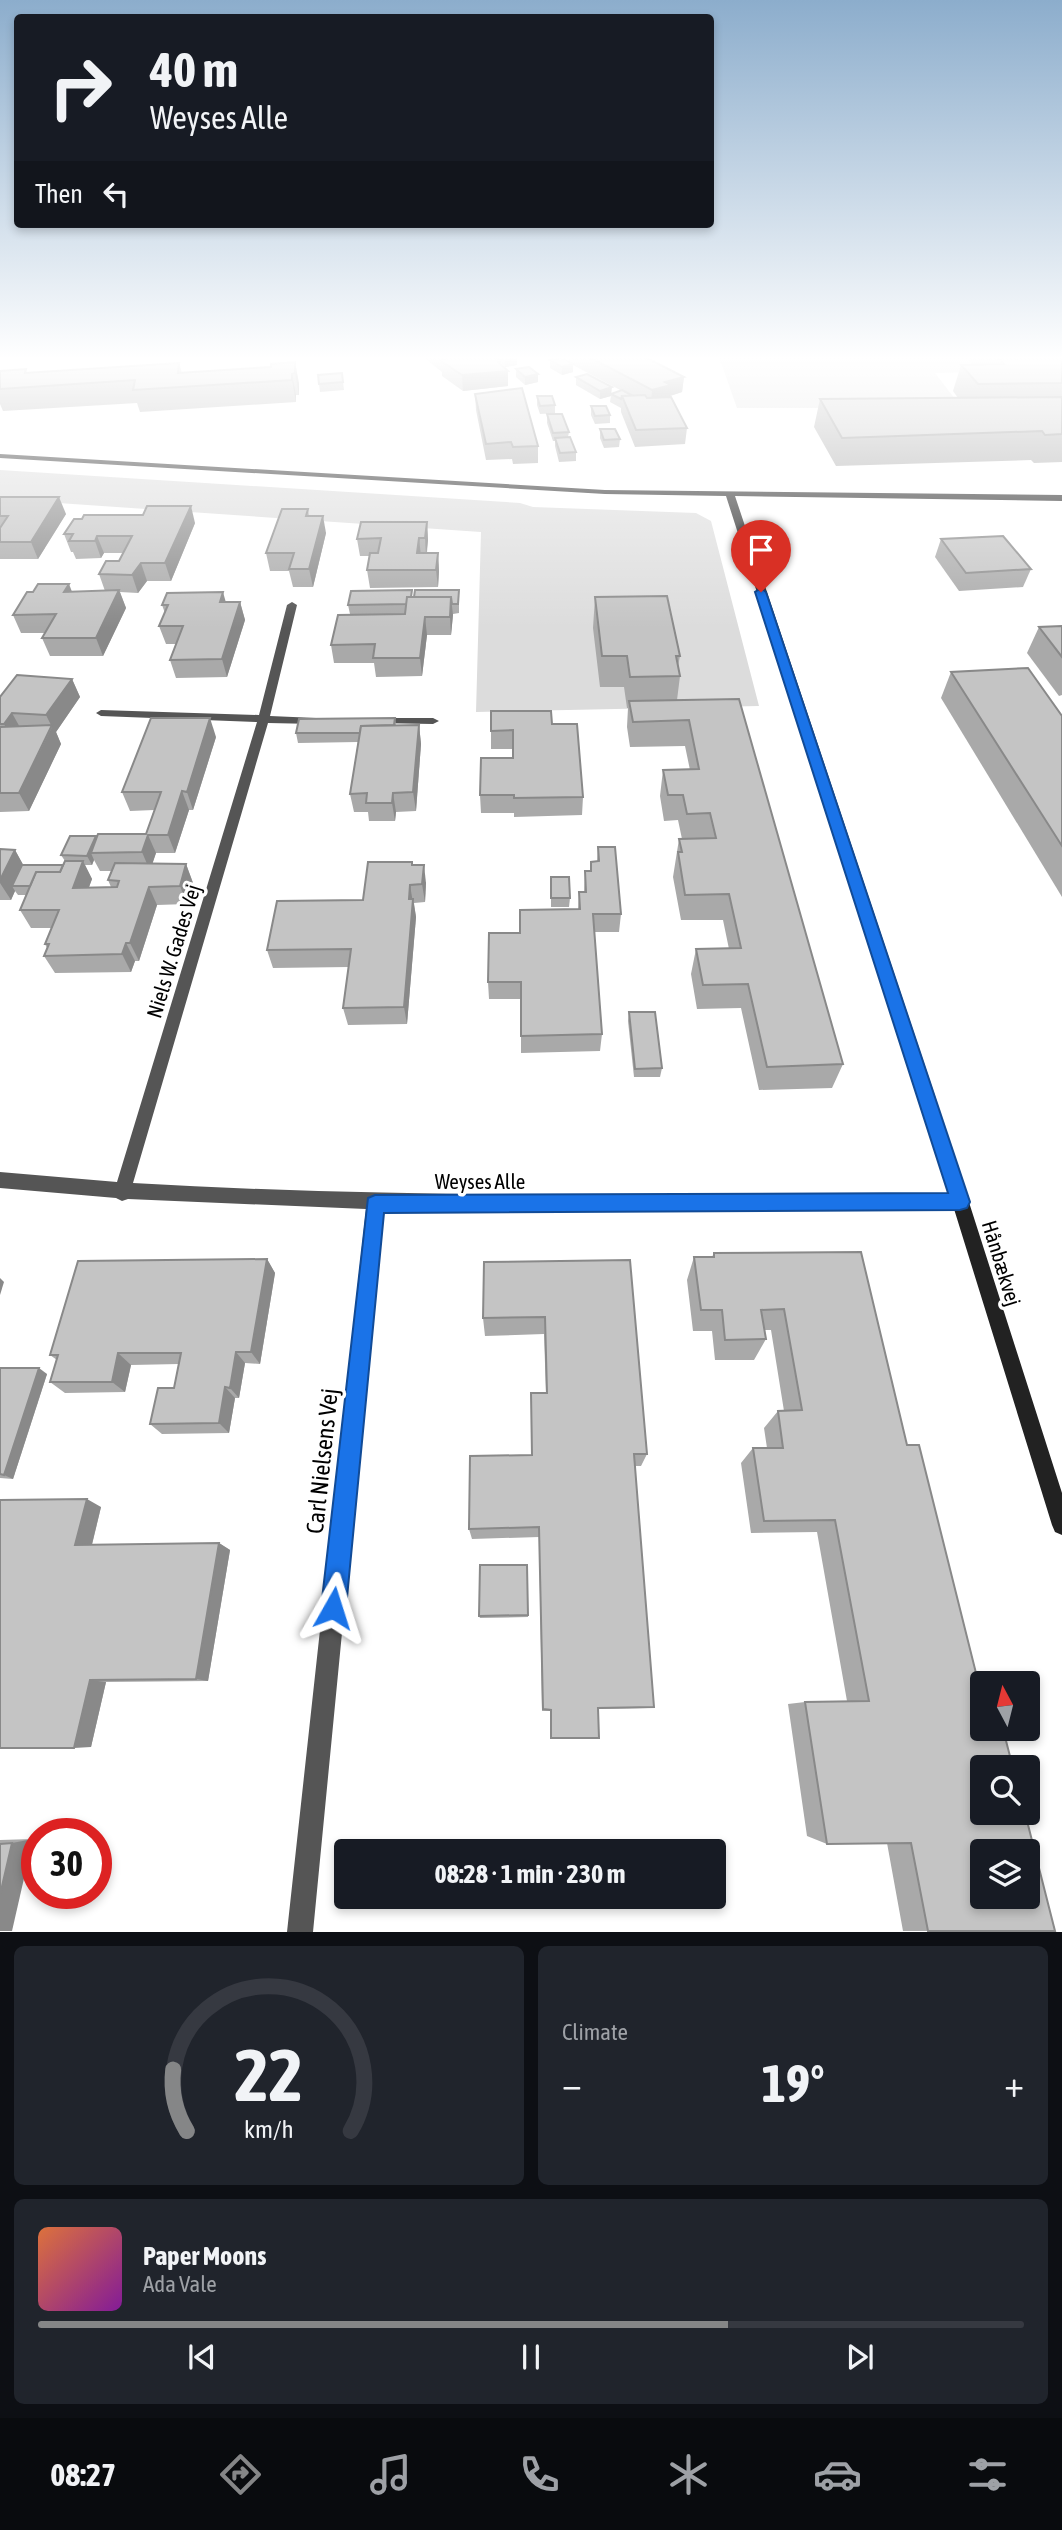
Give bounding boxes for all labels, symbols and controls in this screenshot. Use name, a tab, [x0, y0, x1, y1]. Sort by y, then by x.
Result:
text: 40 m	[150, 41, 238, 97]
icon: right	[35, 42, 126, 133]
text: Weyses Alle	[150, 99, 288, 136]
icon: left	[97, 175, 135, 213]
text: Then	[35, 179, 83, 209]
pin	[731, 520, 791, 592]
icon: arrive	[742, 531, 780, 569]
street label: Niels W. Gades Vej	[141, 881, 205, 1021]
street label: Weyses Alle	[435, 1169, 525, 1193]
street label: Hånbækvej	[978, 1218, 1026, 1308]
street label: Carl Nielsens Vej	[301, 1387, 343, 1535]
position arrow	[296, 1571, 370, 1645]
north arrow	[970, 1671, 1040, 1741]
map controls	[970, 1671, 1040, 1909]
button: search	[970, 1755, 1040, 1825]
speed limit sign: 30	[21, 1818, 112, 1909]
button: layers	[970, 1839, 1040, 1909]
text: 08:28 · 1 min · 230 m	[435, 1859, 625, 1889]
text: Climate	[562, 2019, 628, 2045]
text: 22	[235, 2034, 303, 2117]
text: 19°	[761, 2053, 825, 2113]
text: −	[562, 2062, 582, 2105]
text: +	[1004, 2062, 1024, 2105]
text: km/h	[244, 2115, 294, 2143]
text: Paper Moons	[143, 2241, 266, 2271]
text: Ada Vale	[143, 2271, 217, 2297]
icon: previous	[183, 2338, 221, 2376]
icon: pause	[512, 2338, 550, 2376]
icon: next	[841, 2338, 879, 2376]
icon: directions	[216, 2450, 265, 2499]
icon: music	[366, 2450, 415, 2499]
icon: phone	[515, 2450, 564, 2499]
icon: climate	[664, 2450, 713, 2499]
icon: car	[813, 2450, 862, 2499]
icon: filters	[963, 2450, 1012, 2499]
text: 08:27	[50, 2456, 116, 2493]

